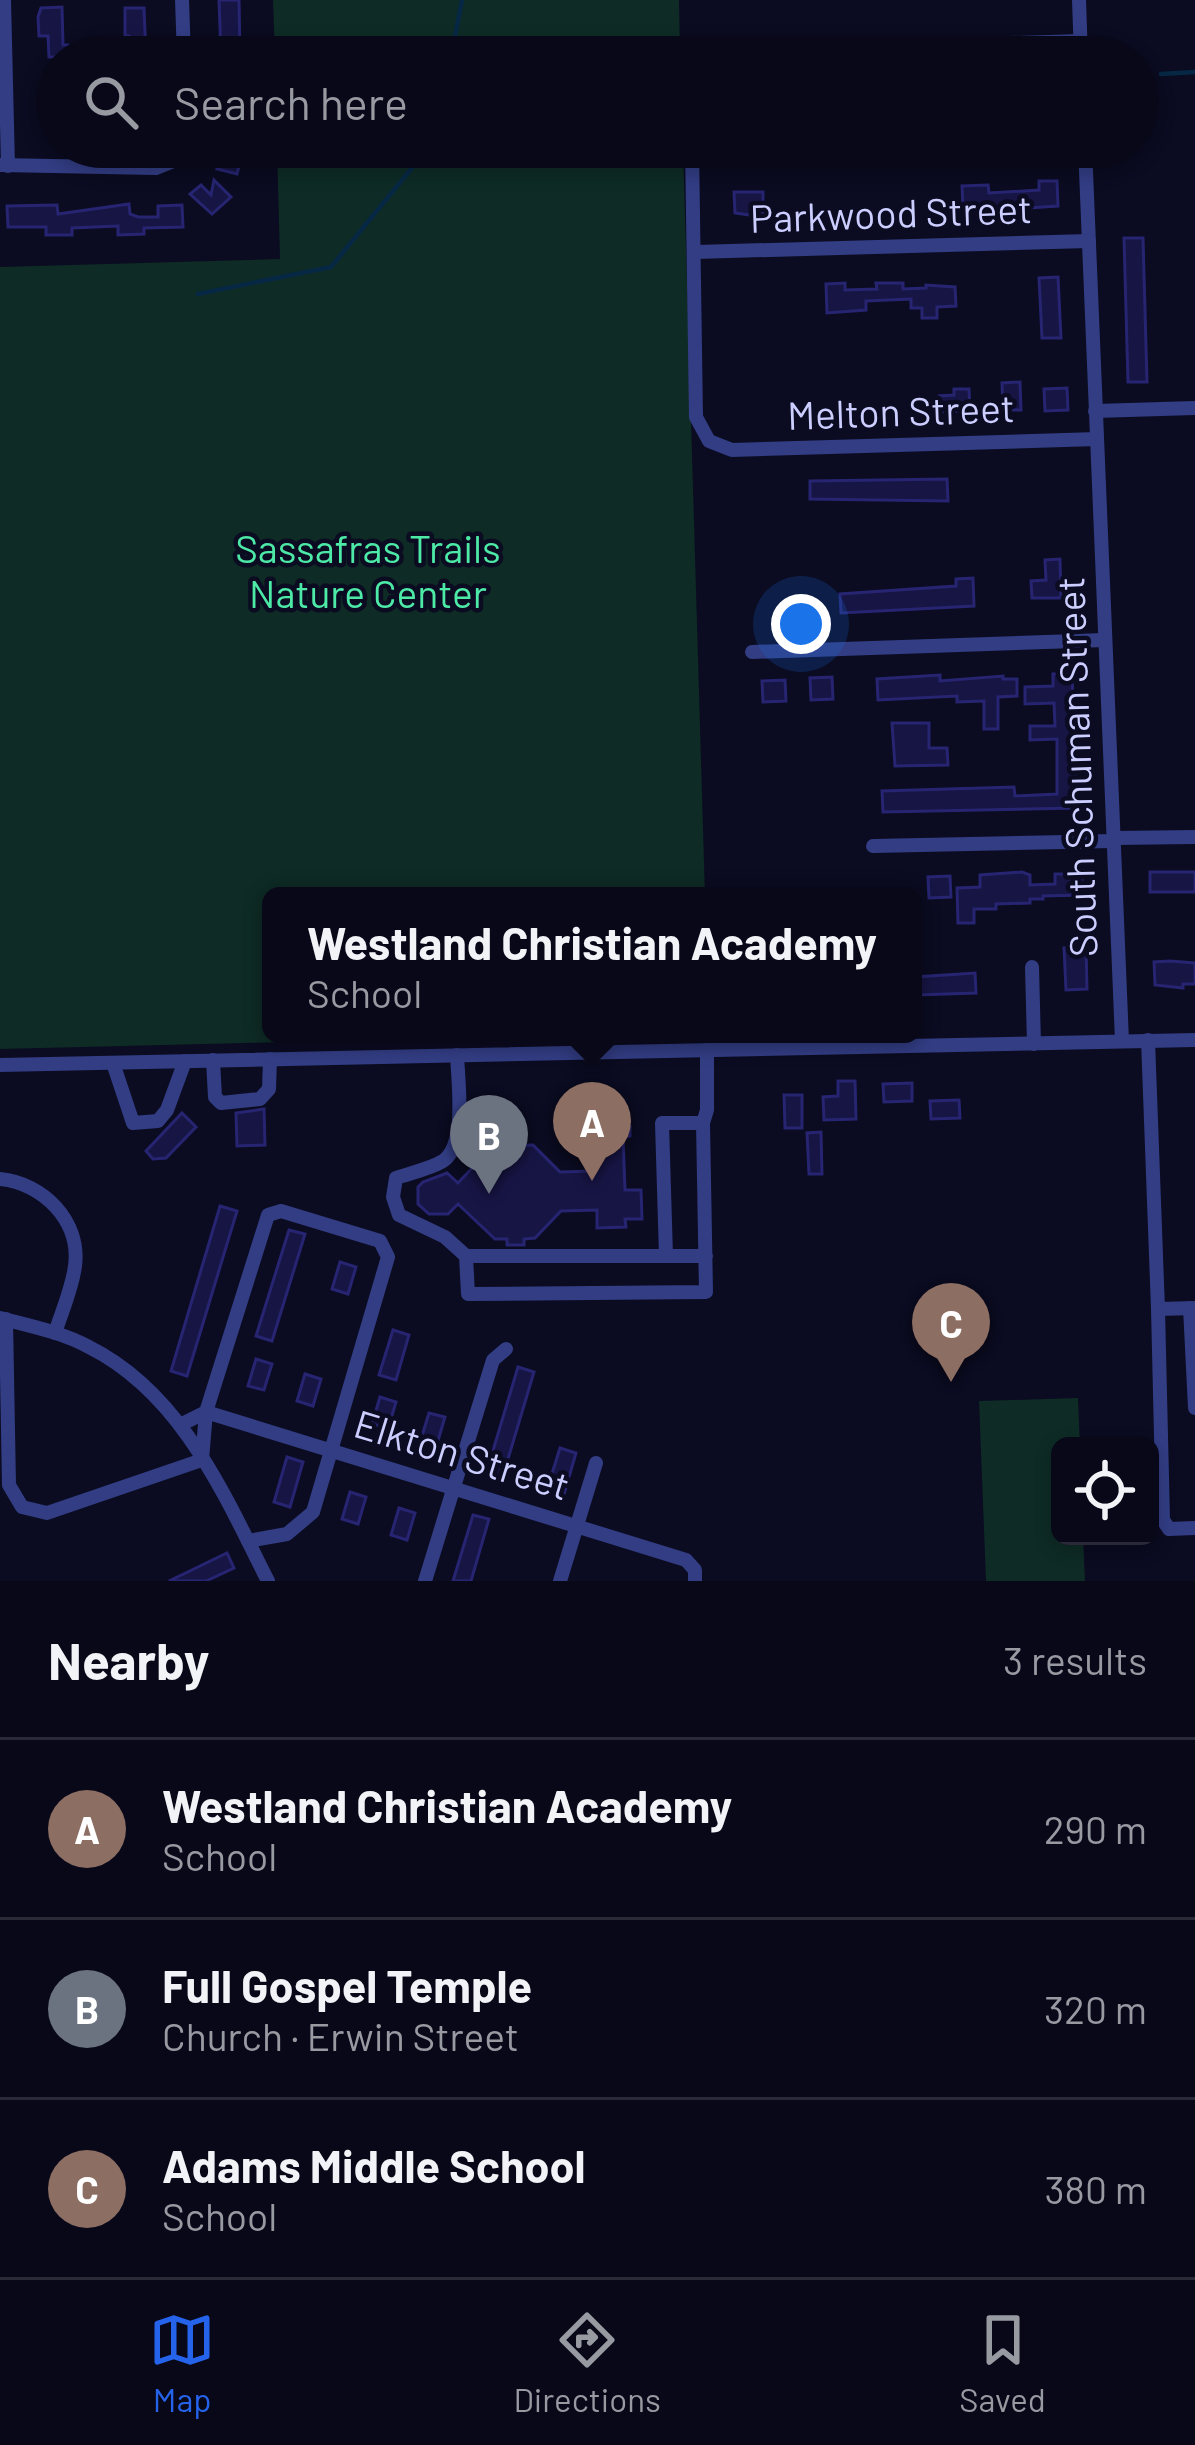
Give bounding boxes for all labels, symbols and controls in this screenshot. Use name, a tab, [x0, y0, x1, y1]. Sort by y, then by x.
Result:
search box	[36, 36, 1159, 168]
icon: search	[78, 69, 144, 135]
text: Search here	[174, 75, 408, 129]
street label: Parkwood Street	[749, 184, 1033, 241]
street label: Melton Street	[786, 383, 1016, 438]
park label: Sassafras Trails Nature Center	[235, 524, 501, 616]
street label: South Schuman Street	[1045, 576, 1106, 958]
your location	[771, 594, 831, 654]
popup	[262, 887, 922, 1043]
text: Westland Christian Academy	[307, 915, 877, 969]
text: School	[307, 969, 422, 1016]
pin: A	[553, 1082, 631, 1181]
pin: B	[450, 1095, 528, 1194]
pin: C	[912, 1283, 990, 1382]
street label: Elkton Street	[349, 1399, 576, 1509]
map controls	[1051, 1437, 1159, 1545]
button: locate	[1051, 1437, 1159, 1545]
text: Nearby	[48, 1629, 209, 1690]
text: 3 results	[1003, 1636, 1147, 1683]
text: Westland Christian Academy	[162, 1778, 732, 1832]
text: A	[74, 1805, 100, 1852]
text: 290 m	[1044, 1805, 1147, 1852]
text: School	[162, 1832, 277, 1879]
text: Full Gospel Temple	[162, 1958, 532, 2012]
text: B	[75, 1985, 99, 2032]
text: 320 m	[1044, 1985, 1147, 2032]
text: Church · Erwin Street	[162, 2012, 519, 2059]
text: Adams Middle School	[162, 2138, 586, 2192]
text: C	[75, 2165, 99, 2212]
text: 380 m	[1045, 2165, 1147, 2212]
text: School	[162, 2192, 277, 2239]
tab: Map	[149, 2307, 215, 2419]
tab: Directions	[513, 2307, 661, 2419]
tab: Saved	[959, 2307, 1046, 2419]

